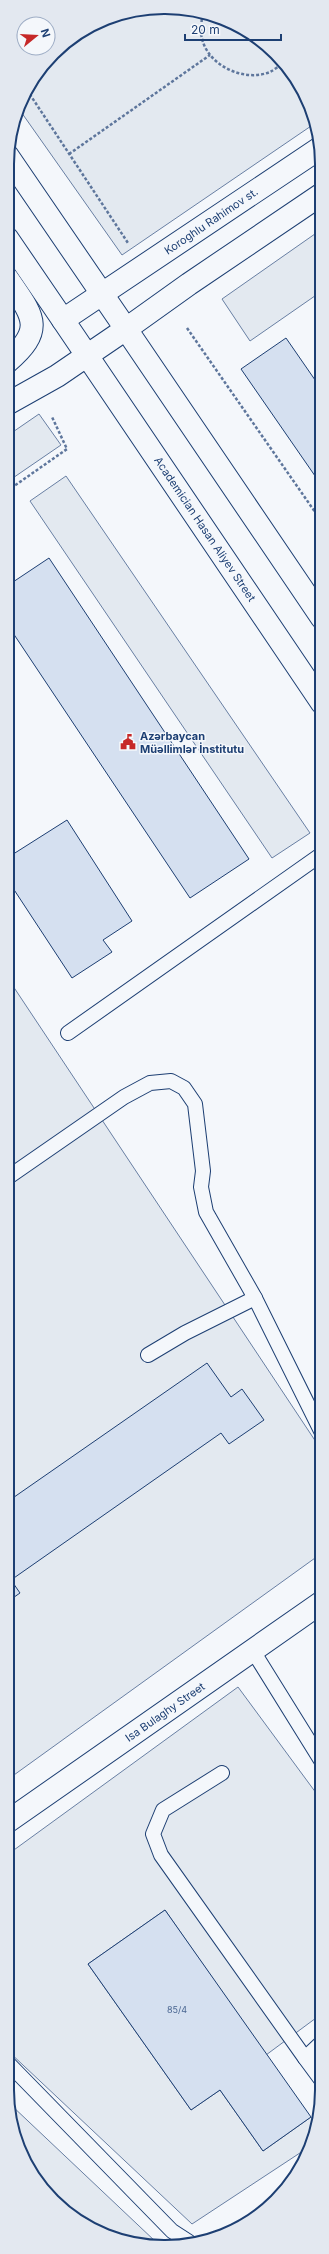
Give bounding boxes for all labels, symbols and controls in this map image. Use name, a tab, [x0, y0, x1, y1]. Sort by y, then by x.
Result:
north arrow	[16, 16, 56, 56]
scale bar	[185, 16, 281, 42]
text: 20 m	[191, 22, 220, 37]
text: N	[38, 27, 53, 39]
street label: Koroghlu Rahimov st.	[162, 184, 260, 258]
street label: Academician Hasan Aliyev Street	[151, 454, 259, 604]
place label: Azərbaycan Müəllimlər İnstitutu	[140, 729, 244, 756]
public building icon: Azərbaycan Müəllimlər İnstitutu	[119, 733, 137, 751]
street label: Isa Bulaghy Street	[122, 1679, 208, 1745]
house number: 85/4	[167, 2004, 187, 2015]

